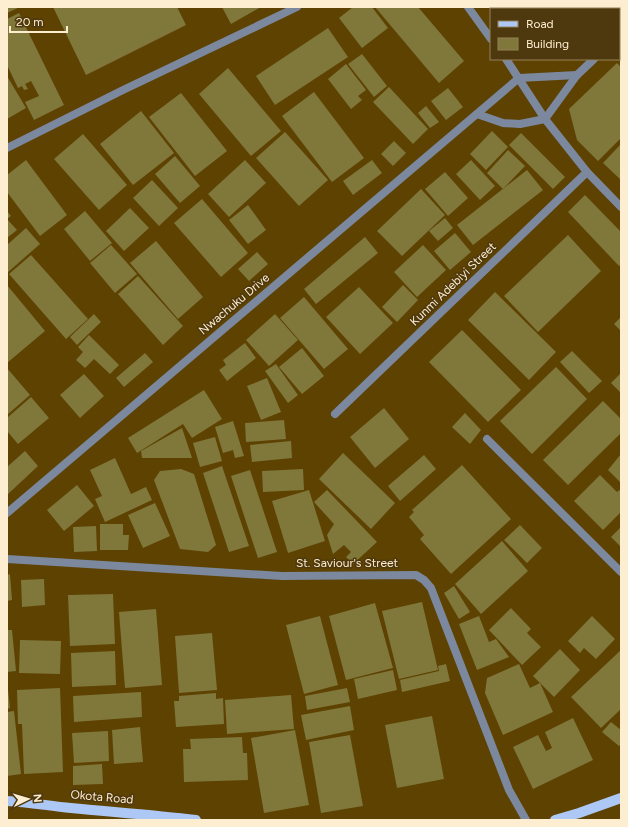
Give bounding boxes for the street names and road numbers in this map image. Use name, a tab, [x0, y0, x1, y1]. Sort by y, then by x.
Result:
street label: Kunmi Adebiyi Street	[407, 239, 499, 329]
street label: Nwachuku Drive	[196, 270, 272, 338]
street label: St. Saviour's Street	[296, 556, 398, 570]
street label: Okota Road	[70, 787, 134, 807]

